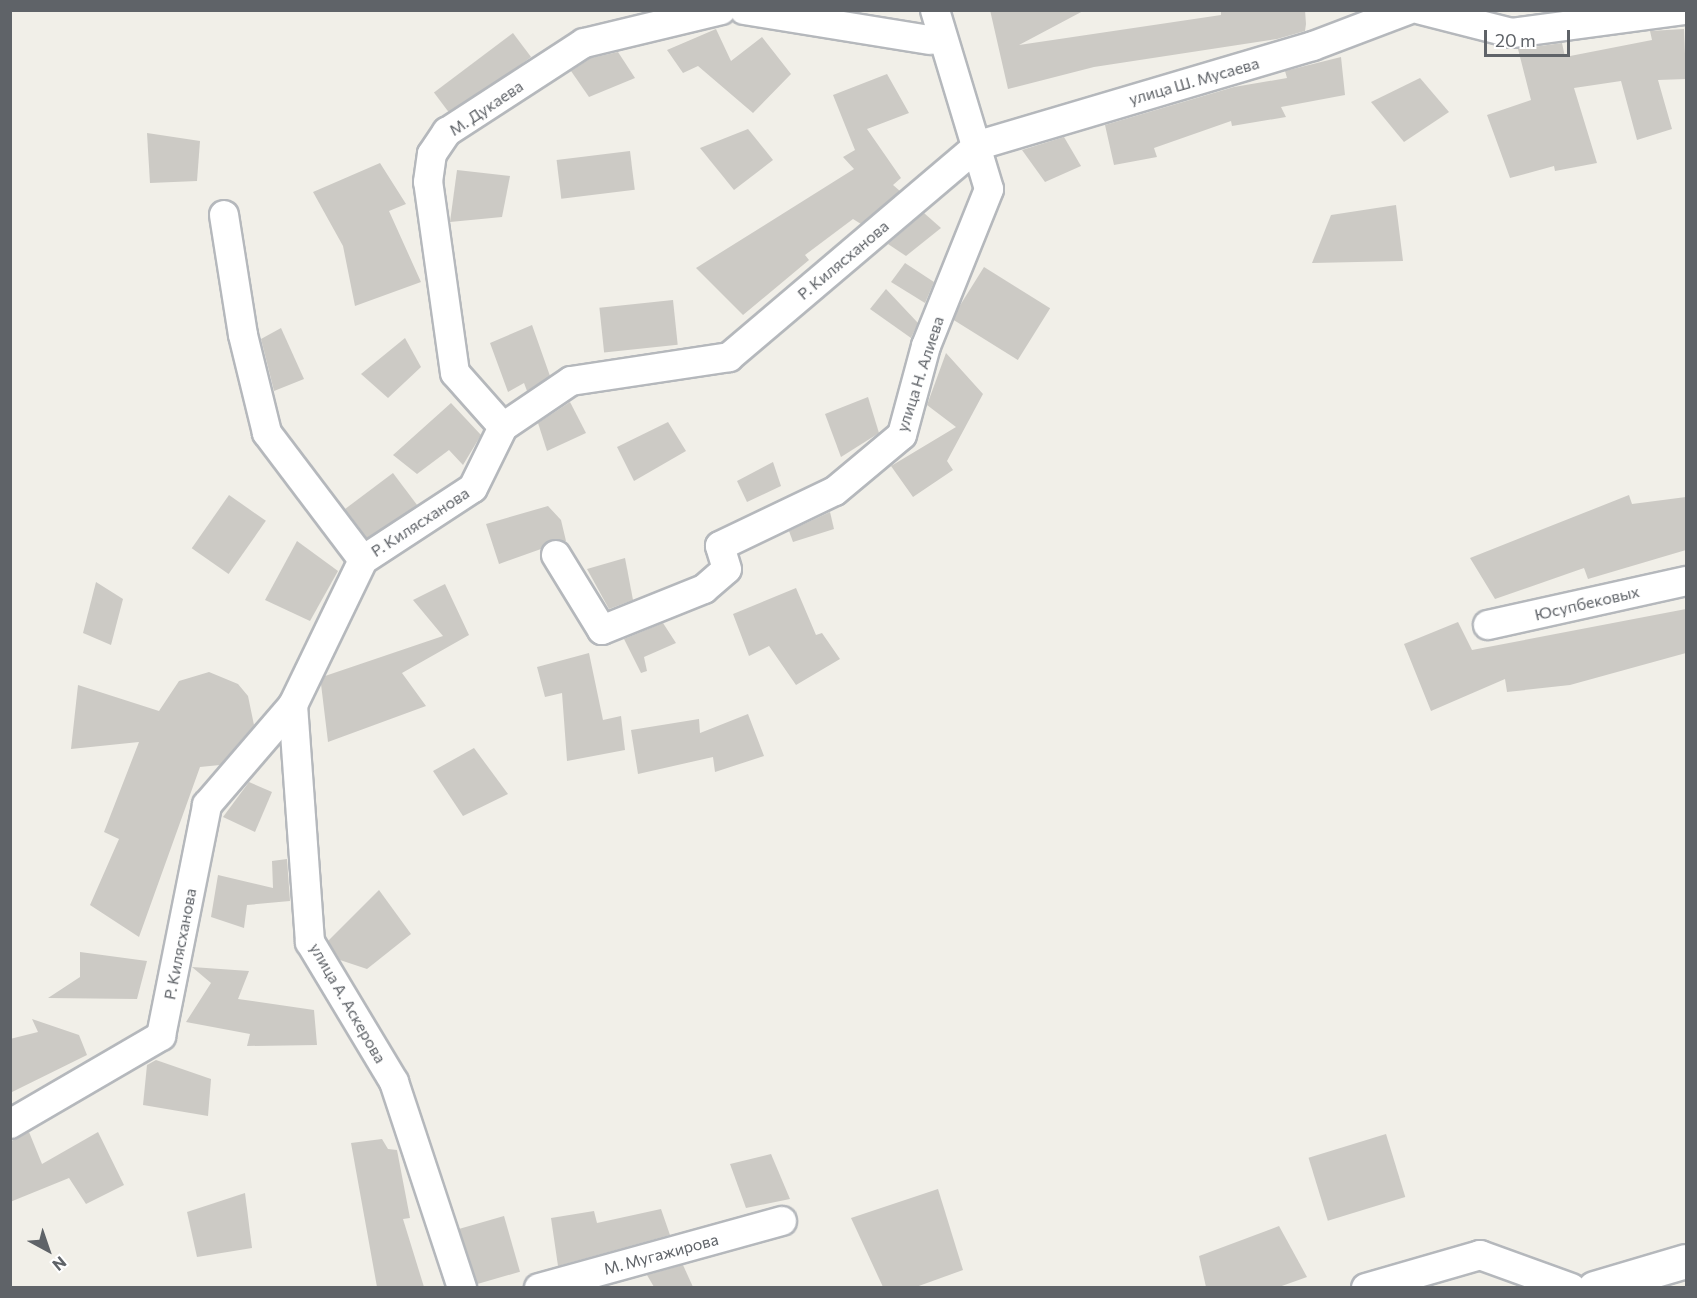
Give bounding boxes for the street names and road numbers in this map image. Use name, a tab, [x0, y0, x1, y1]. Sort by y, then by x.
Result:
street label: улица Ш. Мусаева	[1127, 53, 1261, 109]
street label: М. Дукаева	[445, 76, 527, 140]
street label: Р. Килясханова	[794, 216, 892, 304]
street label: улица Н. Алиева	[892, 314, 948, 434]
street label: Р. Килясханова	[367, 483, 473, 561]
street label: Юсупбековых	[1533, 582, 1641, 624]
street label: Р. Килясханова	[160, 887, 200, 1001]
street label: улица А. Аскерова	[306, 939, 390, 1067]
street label: М. Мугажирова	[601, 1229, 721, 1279]

